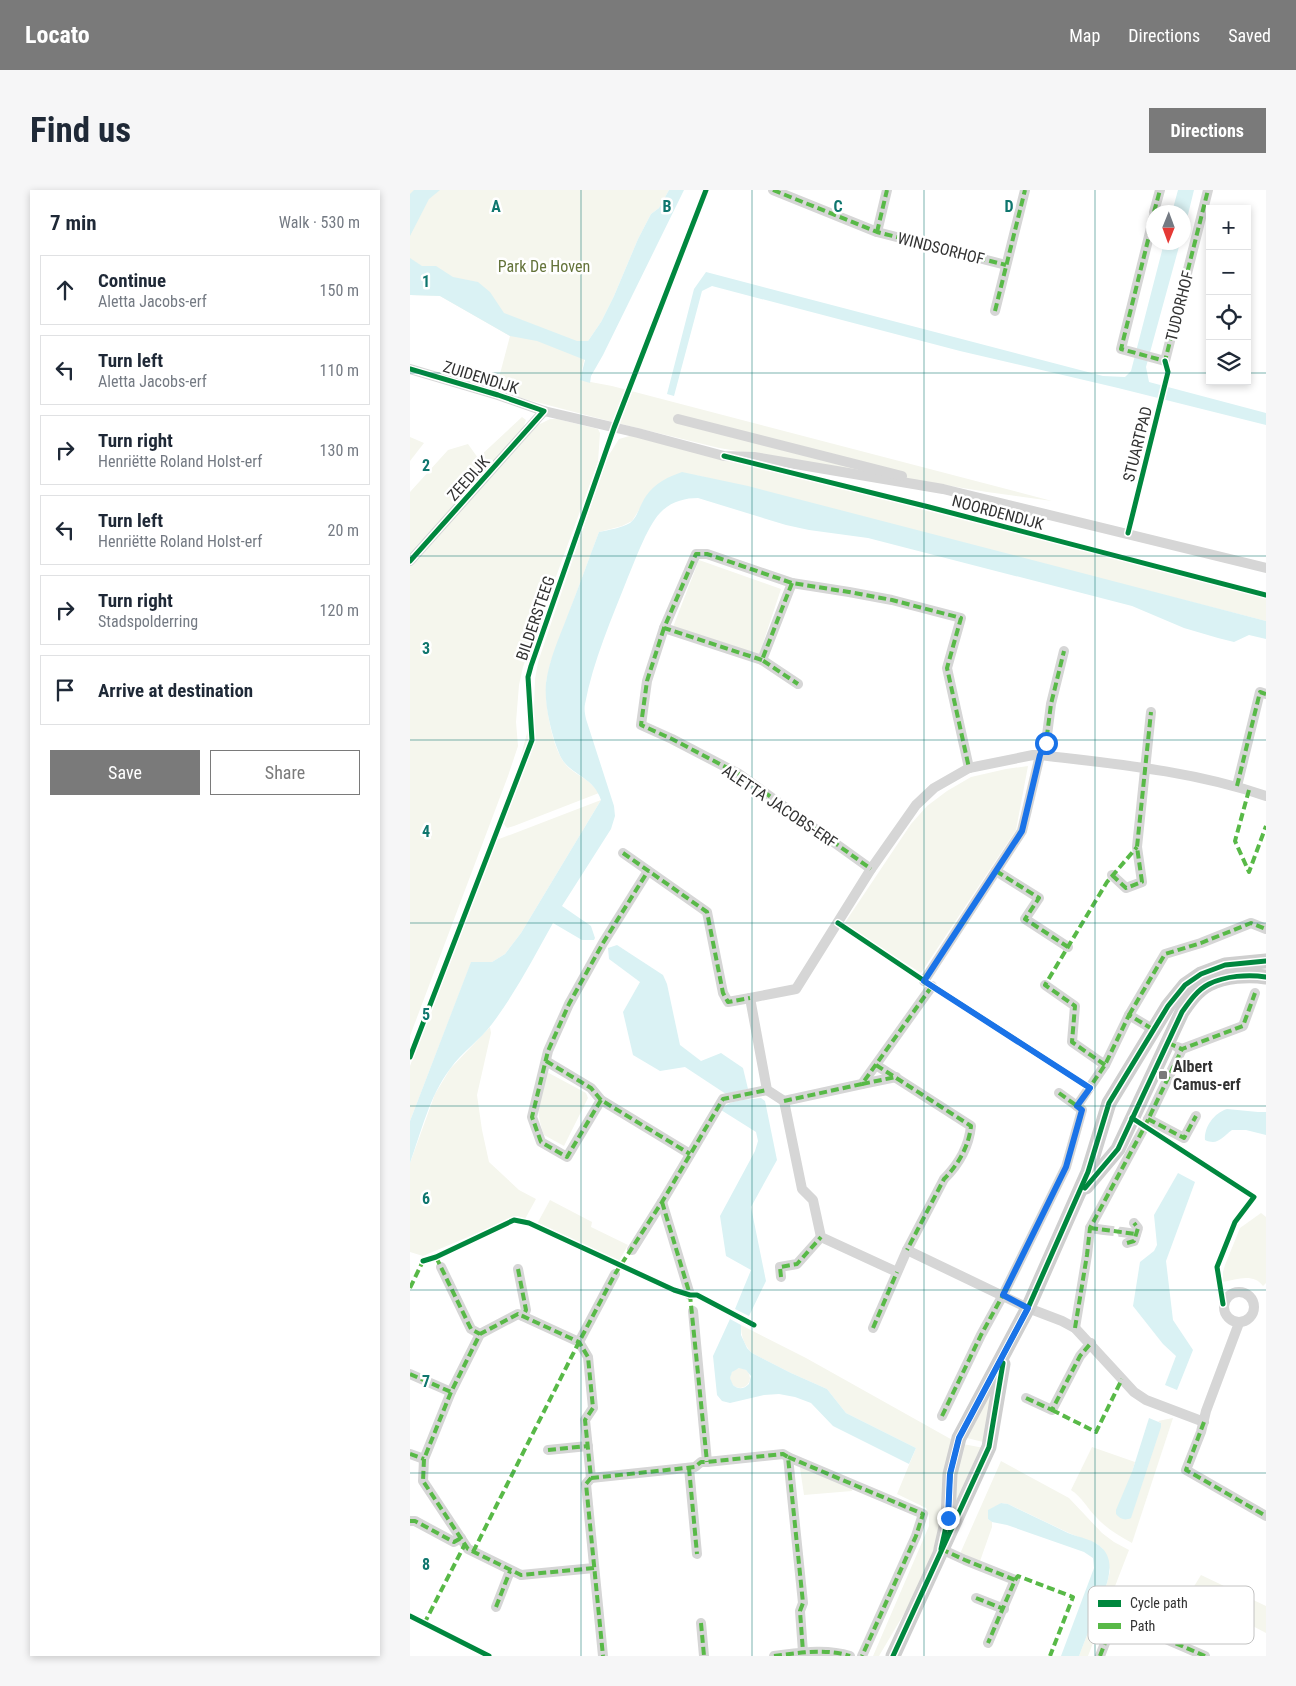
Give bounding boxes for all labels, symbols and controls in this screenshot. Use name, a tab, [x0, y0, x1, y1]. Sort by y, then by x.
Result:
text: Locato	[25, 21, 90, 49]
text: Map	[1069, 25, 1100, 46]
text: Directions	[1128, 25, 1200, 46]
text: Saved	[1228, 25, 1271, 46]
button: Directions	[1149, 108, 1266, 153]
text: Find us	[30, 110, 131, 151]
text: A	[491, 197, 501, 216]
text: B	[663, 197, 672, 216]
text: C	[833, 197, 843, 216]
text: D	[1004, 197, 1014, 216]
north arrow	[1146, 205, 1191, 250]
map controls	[1206, 205, 1251, 385]
button: +	[1206, 205, 1251, 250]
text: 7 min	[50, 211, 97, 235]
text: Walk · 530 m	[279, 213, 360, 232]
street label: WINDSORHOF	[895, 229, 987, 269]
button: −	[1206, 250, 1251, 295]
park label: Park De Hoven	[498, 257, 590, 276]
text: Continue	[98, 269, 166, 292]
street label: TUDORHOF	[1162, 269, 1197, 343]
text: 1	[422, 272, 430, 291]
icon: ahead	[51, 276, 79, 304]
text: 150 m	[320, 281, 359, 300]
text: Aletta Jacobs-erf	[98, 292, 207, 311]
button: locate	[1206, 295, 1251, 340]
button: layers	[1206, 340, 1251, 385]
text: Turn left	[98, 349, 163, 372]
icon: left	[51, 356, 79, 384]
street label: ZUIDENDIJK	[441, 357, 521, 398]
text: 110 m	[320, 361, 359, 380]
text: Aletta Jacobs-erf	[98, 372, 207, 391]
street label: STUARTPAD	[1119, 404, 1156, 484]
text: Turn right	[98, 429, 173, 452]
icon: right	[51, 436, 79, 464]
text: 130 m	[320, 441, 359, 460]
text: Henriëtte Roland Holst-erf	[98, 452, 262, 471]
street label: ZEEDIJK	[443, 452, 494, 505]
text: 2	[422, 456, 430, 475]
street label: NOORDENDIJK	[950, 491, 1046, 534]
text: Turn left	[98, 509, 163, 532]
icon: left	[51, 516, 79, 544]
text: 20 m	[327, 521, 359, 540]
text: Henriëtte Roland Holst-erf	[98, 532, 262, 551]
street label: BILDERSTEEG	[512, 574, 559, 663]
text: Turn right	[98, 589, 173, 612]
icon: right	[51, 596, 79, 624]
text: 120 m	[320, 601, 359, 620]
text: Stadspolderring	[98, 612, 198, 631]
text: 3	[422, 639, 430, 658]
icon: arrive	[51, 676, 79, 704]
text: Arrive at destination	[98, 679, 253, 702]
route start	[1035, 732, 1058, 755]
button: Save	[50, 750, 200, 795]
button: Share	[210, 750, 360, 795]
street label: ALETTA JACOBS-ERF	[719, 761, 841, 852]
text: 4	[422, 822, 430, 841]
text: 5	[422, 1005, 430, 1024]
place label: Albert Camus-erf	[1173, 1057, 1242, 1094]
marker: Albert Camus-erf	[1157, 1069, 1169, 1081]
text: 6	[422, 1189, 430, 1208]
text: 7	[422, 1372, 430, 1391]
route end	[937, 1507, 960, 1530]
text: 8	[422, 1555, 430, 1574]
legend	[1088, 1586, 1254, 1644]
text: Cycle path	[1130, 1595, 1188, 1611]
text: Path	[1130, 1618, 1155, 1634]

